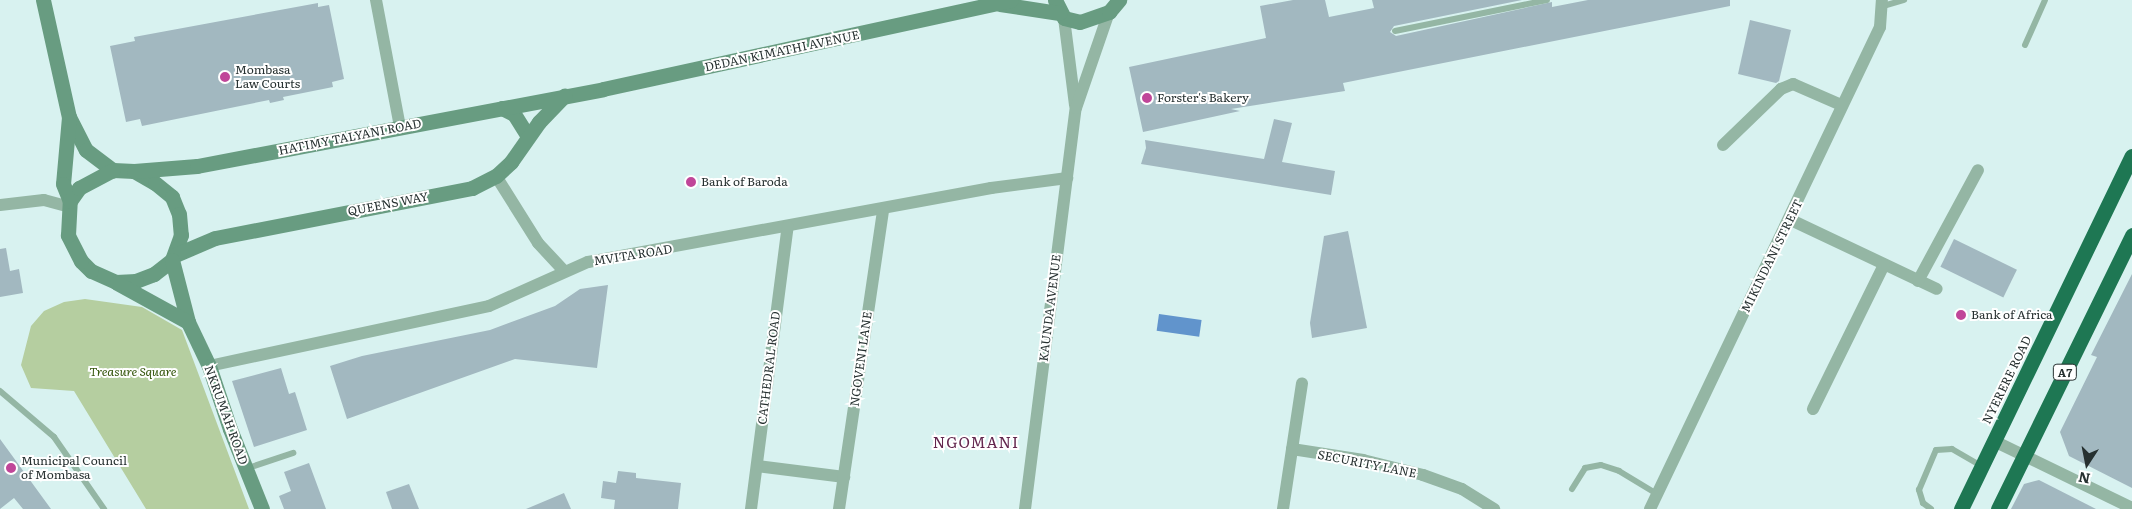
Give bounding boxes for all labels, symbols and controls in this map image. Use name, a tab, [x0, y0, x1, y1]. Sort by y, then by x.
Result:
street label: DEDAN KIMATHI AVENUE	[703, 28, 861, 74]
place label: Mombasa Law Courts	[235, 63, 300, 91]
marker: Mombasa Law Courts	[219, 71, 231, 83]
place label: Forster's Bakery	[1157, 91, 1249, 105]
marker: Forster's Bakery	[1141, 92, 1153, 104]
street label: HATIMY TALYANI ROAD	[277, 116, 423, 158]
place label: Bank of Baroda	[701, 175, 788, 189]
marker: Bank of Baroda	[685, 176, 697, 188]
street label: QUEENS WAY	[347, 189, 429, 219]
street label: MIKINDANI STREET	[1738, 197, 1806, 315]
street label: MVITA ROAD	[593, 242, 673, 268]
street label: KAUNDA AVENUE	[1036, 254, 1064, 362]
place label: Bank of Africa	[1971, 308, 2053, 322]
marker: Bank of Africa	[1955, 309, 1967, 321]
street label: CATHEDRAL ROAD	[755, 311, 783, 425]
street label: NGOVENI LANE	[847, 311, 875, 407]
street label: NYERERE ROAD	[1979, 334, 2035, 426]
street label: NKRUMAH ROAD	[201, 363, 251, 467]
road number: A7	[2052, 364, 2078, 381]
park label: Treasure Square	[89, 365, 177, 379]
district label: NGOMANI	[932, 433, 1020, 451]
north arrow	[2062, 439, 2112, 489]
street label: SECURITY LANE	[1316, 447, 1418, 481]
place label: Municipal Council of Mombasa	[21, 454, 127, 482]
marker: Municipal Council of Mombasa	[5, 462, 17, 474]
text: N	[2076, 468, 2092, 490]

